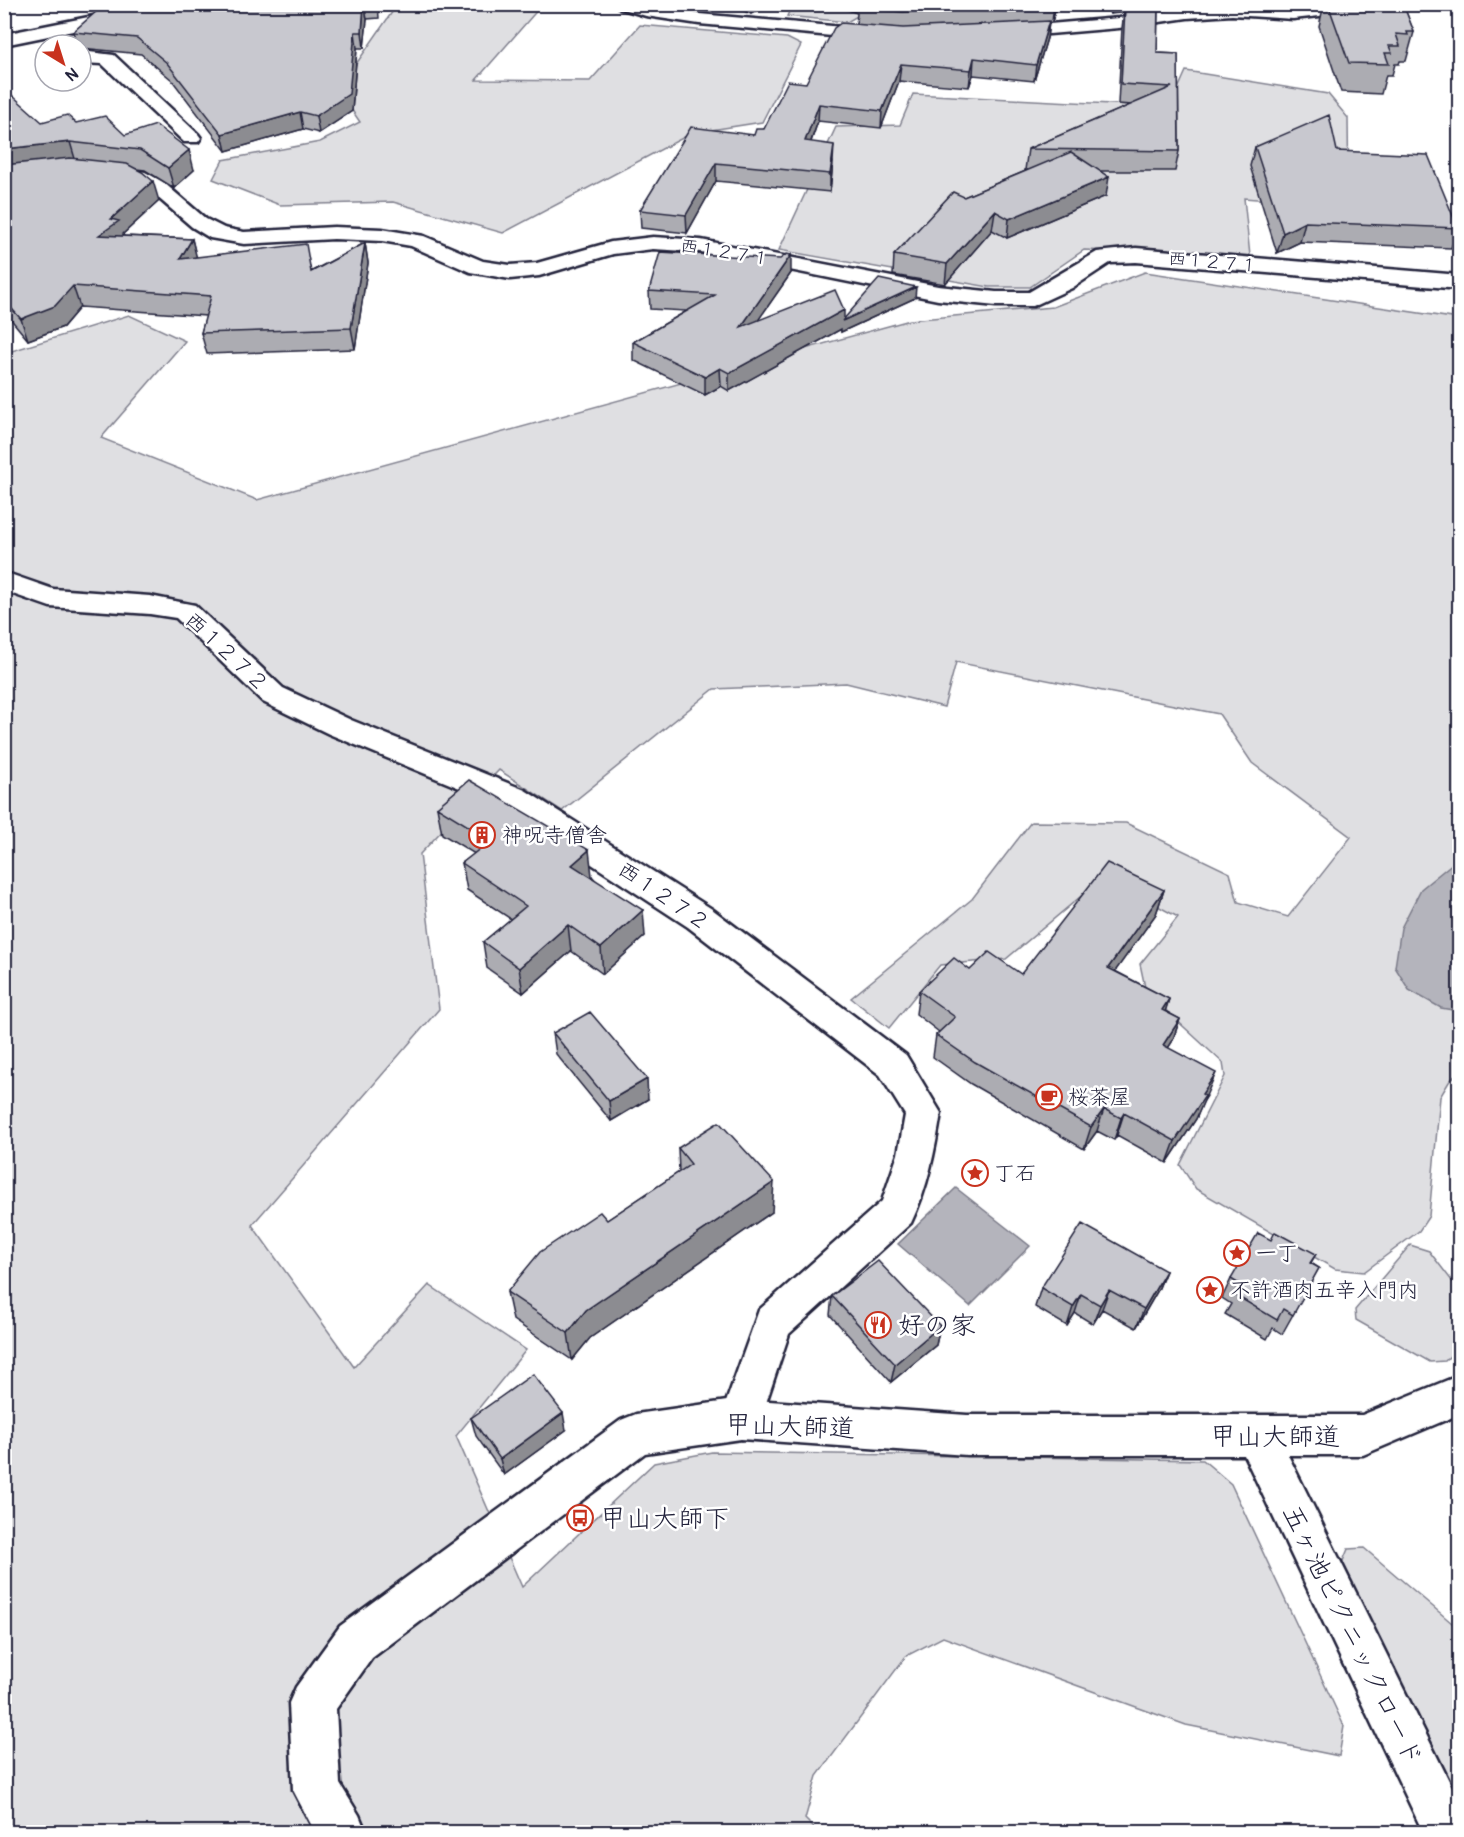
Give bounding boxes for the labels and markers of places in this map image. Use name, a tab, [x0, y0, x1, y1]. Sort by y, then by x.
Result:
building icon: 神呪寺僧舎	[467, 820, 497, 850]
place label: 神呪寺僧舎	[502, 822, 607, 849]
cafe icon: 桜茶屋	[1034, 1082, 1064, 1112]
place label: 桜茶屋	[1068, 1084, 1131, 1111]
place icon: 丁石	[960, 1158, 990, 1188]
place label: 丁石	[994, 1160, 1036, 1187]
place icon: 一丁	[1222, 1238, 1252, 1268]
place label: 一丁	[1256, 1240, 1298, 1267]
place icon: 不許酒肉五辛入門内	[1195, 1275, 1225, 1305]
place label: 不許酒肉五辛入門内	[1230, 1277, 1419, 1304]
restaurant icon: 好の家	[863, 1310, 893, 1340]
place label: 好の家	[898, 1310, 976, 1342]
bus stop icon: 甲山大師下	[565, 1503, 595, 1533]
place label: 甲山大師下	[600, 1503, 730, 1535]

